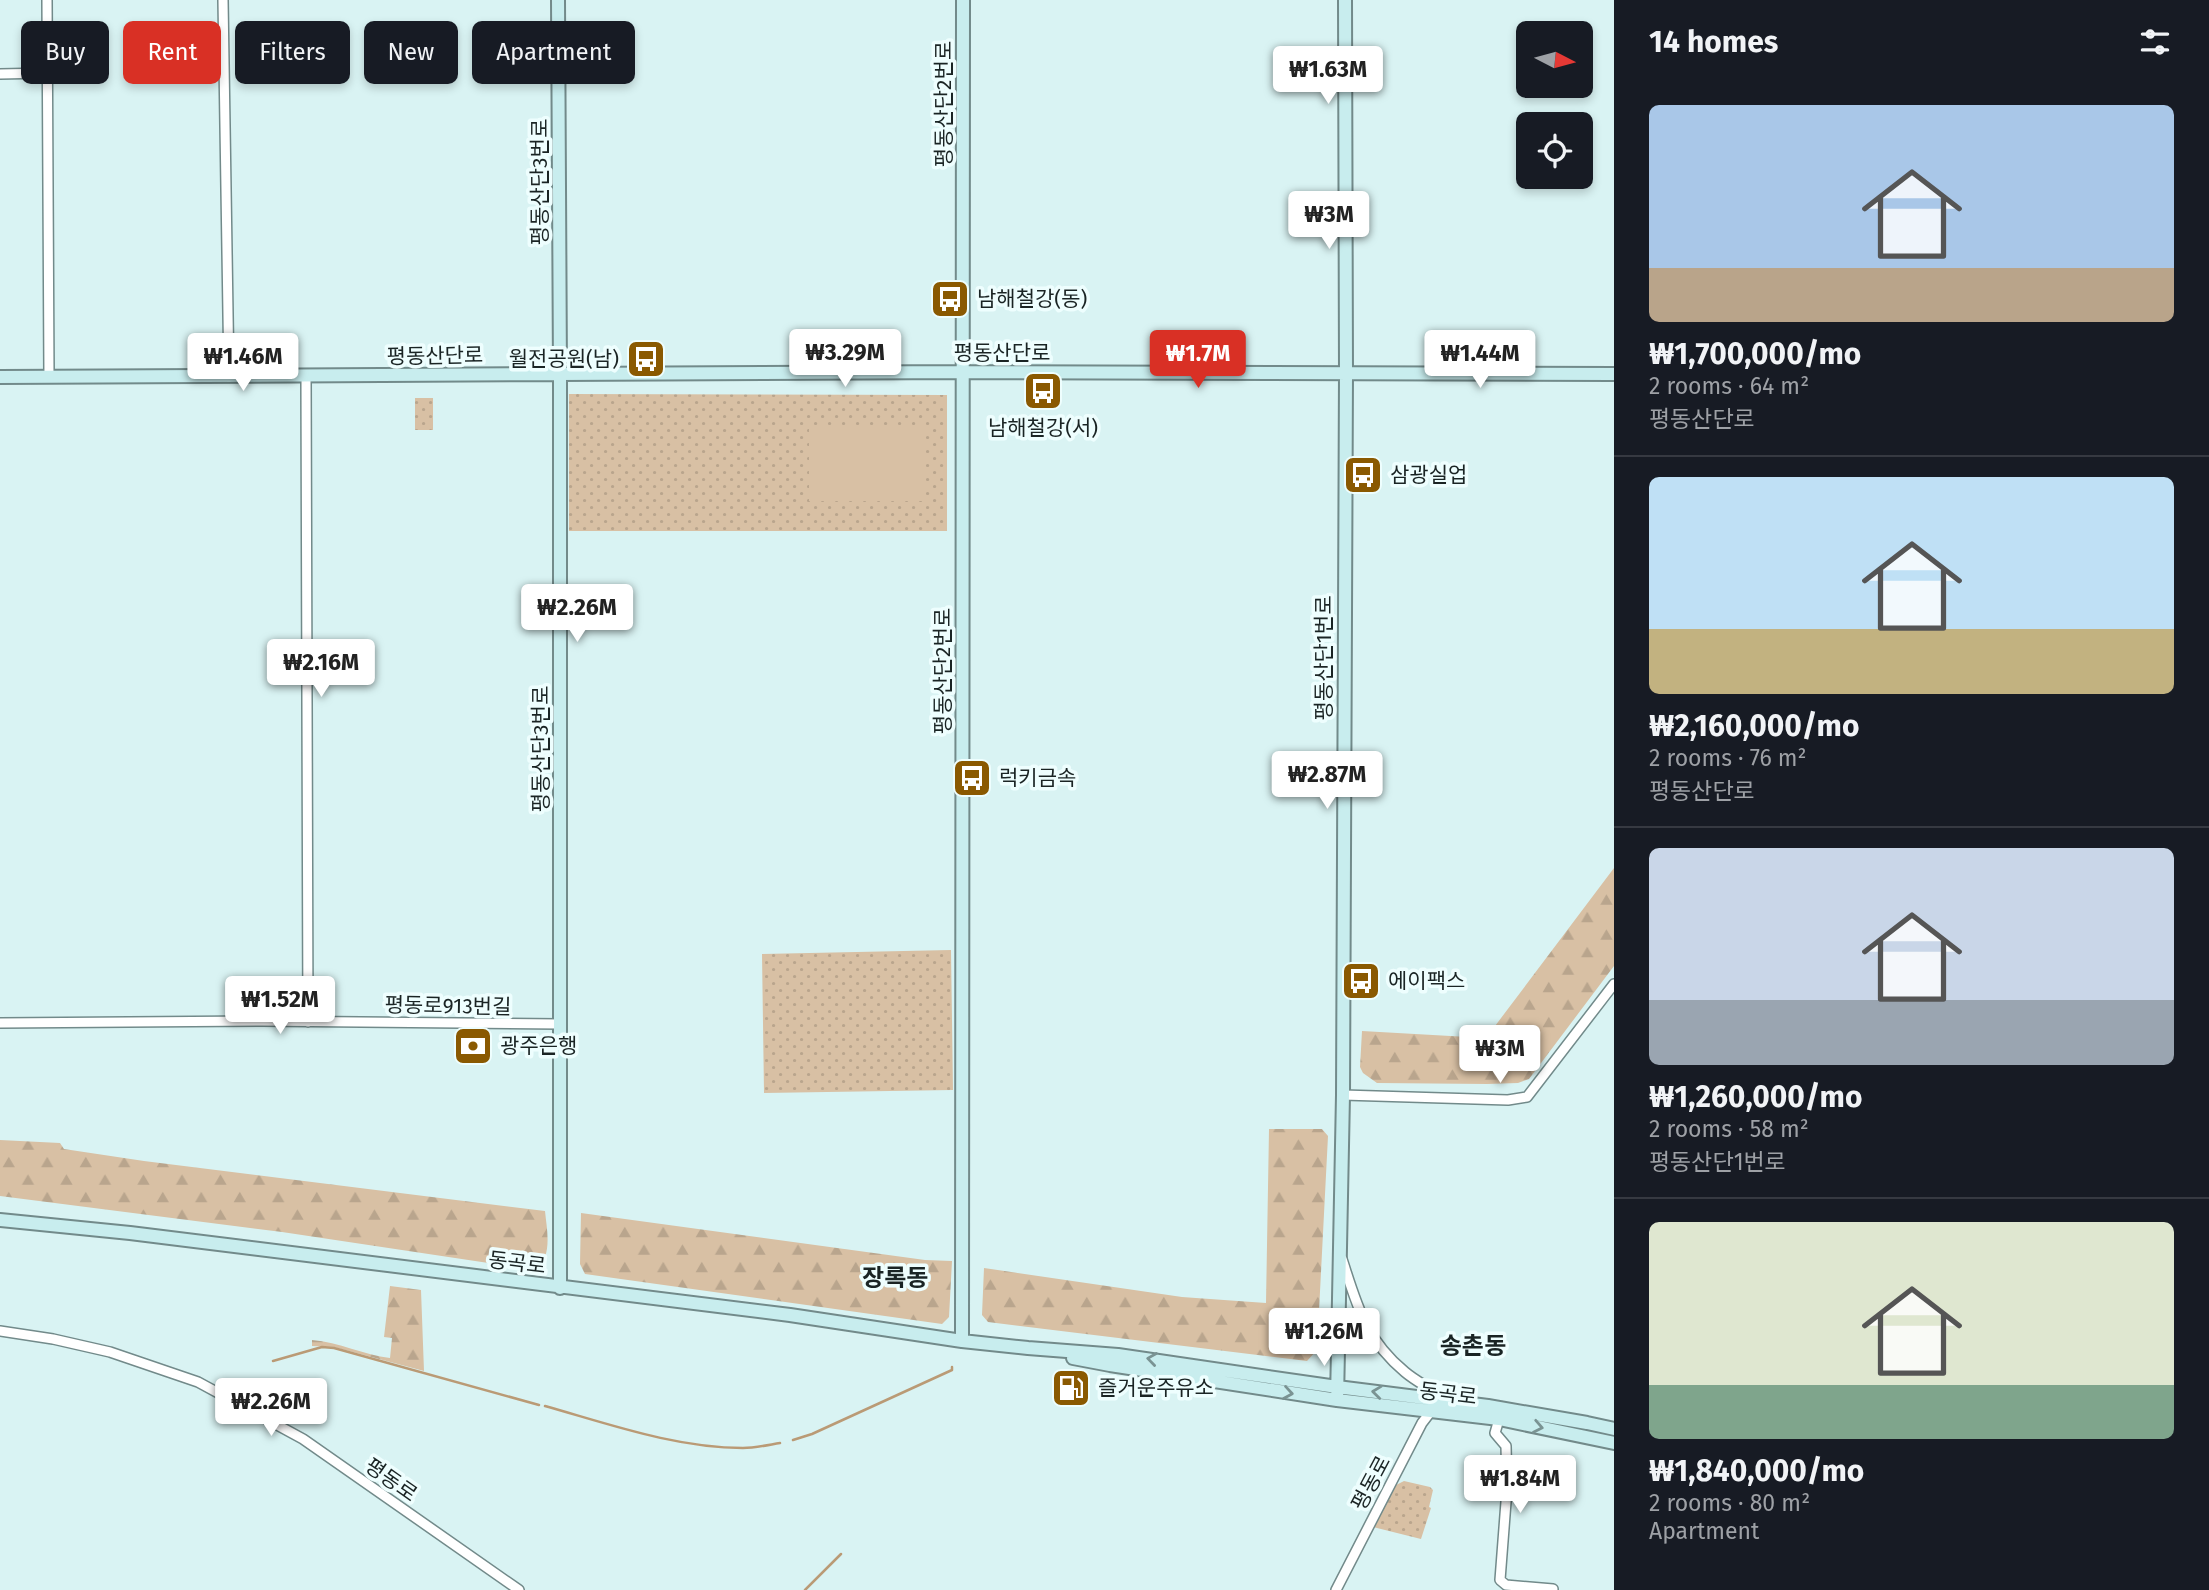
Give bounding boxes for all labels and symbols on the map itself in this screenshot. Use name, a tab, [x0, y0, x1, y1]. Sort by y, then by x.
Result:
north arrow	[1516, 21, 1592, 98]
street label: 평동산단2번로	[931, 41, 957, 167]
pin: ₩1.63M	[1271, 46, 1385, 106]
street label: 평동산단3번로	[527, 119, 553, 245]
pin: ₩3M	[1295, 191, 1363, 251]
bus stop icon: 남해철강(동)	[929, 278, 971, 320]
place label: 남해철강(동)	[977, 286, 1087, 312]
pin: ₩3.29M	[788, 330, 902, 389]
pin: ₩1.7M	[1149, 330, 1247, 390]
pin: ₩1.44M	[1423, 330, 1537, 390]
pin: ₩1.46M	[186, 334, 300, 393]
bus stop icon: 월전공원(남)	[625, 338, 667, 380]
street label: 평동산단로	[954, 340, 1050, 366]
street label: 평동산단로	[386, 342, 484, 370]
place label: 월전공원(남)	[509, 346, 619, 372]
bus stop icon: 남해철강(서)	[1022, 370, 1064, 412]
place label: 남해철강(서)	[988, 415, 1098, 441]
bus stop icon: 삼광실업	[1342, 454, 1384, 496]
place label: 삼광실업	[1390, 462, 1467, 488]
pin: ₩2.26M	[520, 584, 634, 644]
street label: 평동산단1번로	[1311, 595, 1337, 721]
street label: 평동산단2번로	[930, 608, 956, 734]
pin: ₩2.16M	[264, 640, 378, 699]
street label: 평동산단3번로	[528, 686, 554, 812]
pin: ₩2.87M	[1270, 752, 1384, 811]
bus stop icon: 럭키금속	[951, 757, 993, 799]
place label: 럭키금속	[999, 765, 1076, 791]
bus stop icon: 에이팩스	[1340, 960, 1382, 1002]
place label: 에이팩스	[1388, 968, 1465, 994]
pin: ₩1.52M	[223, 976, 337, 1036]
street label: 평동로913번길	[384, 992, 512, 1020]
bank icon: 광주은행	[452, 1025, 494, 1067]
pin: ₩3M	[1466, 1026, 1534, 1085]
place label: 광주은행	[500, 1033, 577, 1059]
street label: 동곡로	[487, 1247, 547, 1279]
district label: 장록동	[862, 1264, 928, 1292]
pin: ₩1.26M	[1267, 1308, 1381, 1368]
district label: 송촌동	[1440, 1332, 1506, 1360]
one-way arrow	[1146, 1352, 1158, 1367]
fuel station icon: 즐거운주유소	[1050, 1367, 1092, 1409]
place label: 즐거운주유소	[1098, 1375, 1214, 1401]
pin: ₩2.26M	[214, 1378, 328, 1438]
street label: 동곡로	[1418, 1378, 1478, 1410]
one-way arrow	[1283, 1385, 1294, 1400]
one-way arrow	[1371, 1385, 1383, 1400]
one-way arrow	[1532, 1419, 1544, 1434]
street label: 평동로	[1346, 1451, 1396, 1515]
street label: 평동로	[360, 1453, 422, 1507]
pin: ₩1.84M	[1463, 1456, 1577, 1515]

